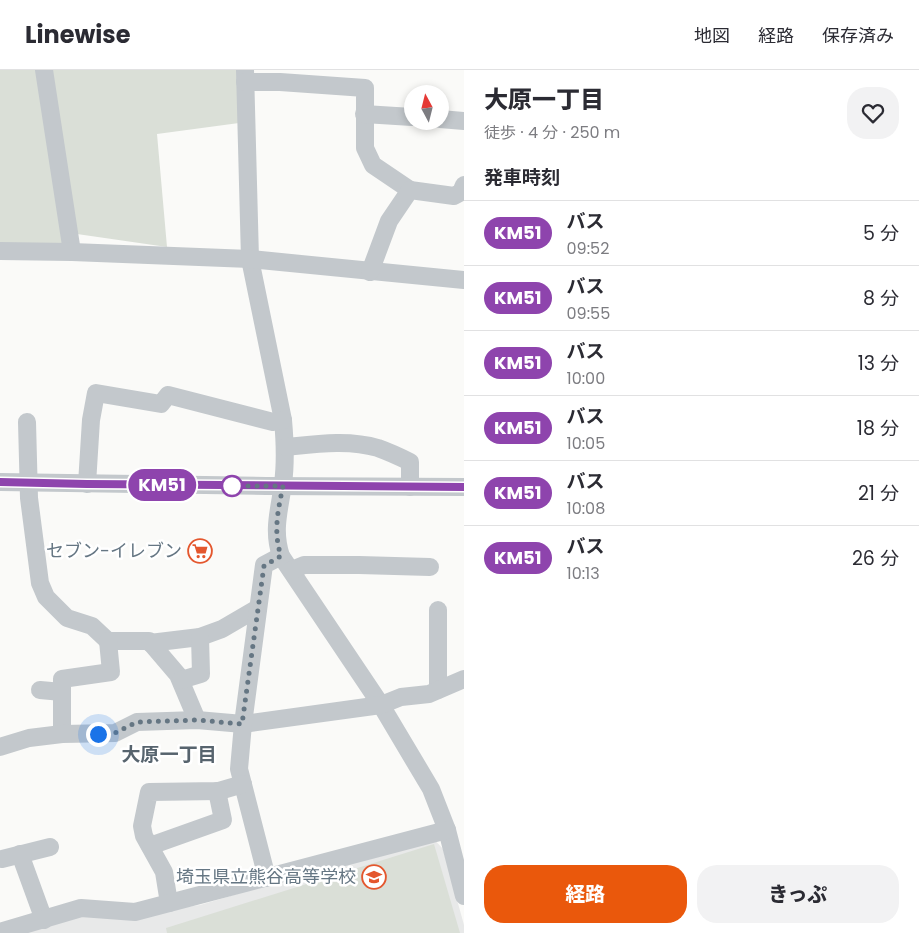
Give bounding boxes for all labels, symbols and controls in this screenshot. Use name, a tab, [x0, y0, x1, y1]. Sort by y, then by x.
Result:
text: Linewise	[25, 18, 131, 51]
text: 地図	[694, 23, 730, 48]
text: 経路	[758, 23, 794, 48]
text: 保存済み	[822, 23, 894, 48]
text: 大原一丁目	[484, 83, 604, 116]
north arrow	[404, 85, 449, 130]
map controls	[404, 85, 449, 130]
button: heart	[847, 87, 899, 139]
text: 徒歩 · 4 分 · 250 m	[484, 121, 620, 144]
text: 発車時刻	[484, 164, 560, 191]
text: バス	[567, 208, 605, 235]
text: KM51	[494, 220, 542, 245]
text: 5 分	[863, 220, 899, 247]
text: 09:52	[567, 237, 609, 260]
text: バス	[567, 273, 605, 300]
text: KM51	[494, 285, 542, 310]
text: 8 分	[863, 285, 899, 312]
text: 09:55	[567, 302, 610, 325]
text: バス	[567, 338, 605, 365]
text: KM51	[494, 350, 542, 375]
text: 13 分	[858, 350, 899, 377]
text: 10:00	[567, 367, 605, 390]
text: バス	[567, 403, 605, 430]
text: KM51	[494, 415, 542, 440]
text: 18 分	[857, 415, 899, 442]
text: 10:05	[567, 432, 605, 455]
text: バス	[567, 468, 605, 495]
line badge: KM51	[127, 469, 197, 501]
text: KM51	[138, 472, 186, 497]
unlabelled marker	[221, 475, 243, 497]
text: KM51	[494, 480, 542, 505]
text: 21 分	[858, 480, 899, 507]
text: 10:08	[567, 497, 605, 520]
text: バス	[567, 533, 605, 560]
place label: セブン-イレブン	[46, 538, 182, 563]
supermarket icon: セブン-イレブン	[187, 538, 213, 564]
text: KM51	[494, 545, 542, 570]
text: 26 分	[852, 545, 899, 572]
text: 10:13	[567, 562, 600, 585]
your location	[86, 722, 111, 747]
district label: 大原一丁目	[121, 741, 217, 768]
place label: 埼玉県立熊谷高等学校	[176, 864, 356, 889]
school or university icon: 埼玉県立熊谷高等学校	[361, 864, 387, 890]
button: 経路	[484, 865, 687, 923]
button: きっぷ	[697, 865, 899, 923]

